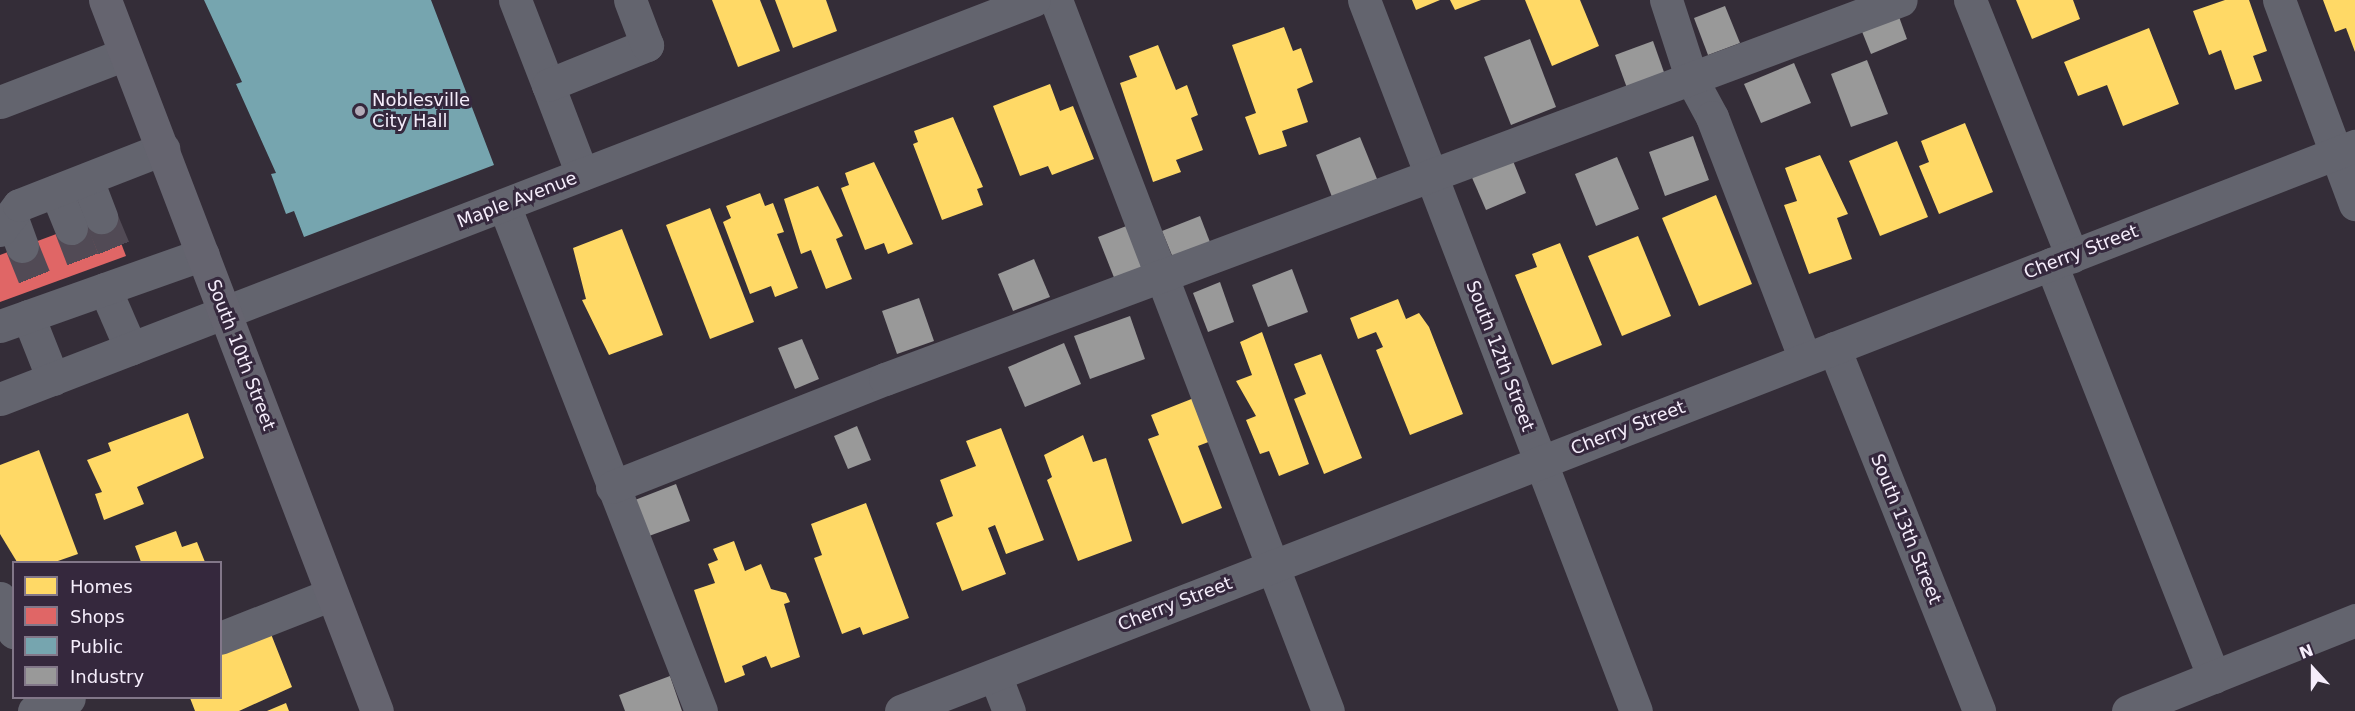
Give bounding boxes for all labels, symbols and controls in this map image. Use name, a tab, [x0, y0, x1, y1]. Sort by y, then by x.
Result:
place label: Noblesville City Hall	[372, 90, 470, 132]
marker: Noblesville City Hall	[353, 104, 367, 118]
street label: Maple Avenue	[454, 167, 580, 233]
street label: Cherry Street	[2021, 220, 2141, 284]
street label: South 10th Street	[202, 277, 280, 433]
street label: South 12th Street	[1461, 278, 1539, 434]
street label: Cherry Street	[1568, 396, 1688, 460]
street label: South 13th Street	[1866, 451, 1946, 607]
legend	[12, 561, 222, 699]
street label: Cherry Street	[1115, 572, 1235, 636]
text: Homes	[70, 576, 133, 597]
text: Shops	[70, 606, 125, 627]
text: Public	[70, 636, 123, 657]
north arrow	[2283, 639, 2343, 699]
text: N	[2297, 640, 2316, 663]
text: Industry	[70, 666, 144, 687]

